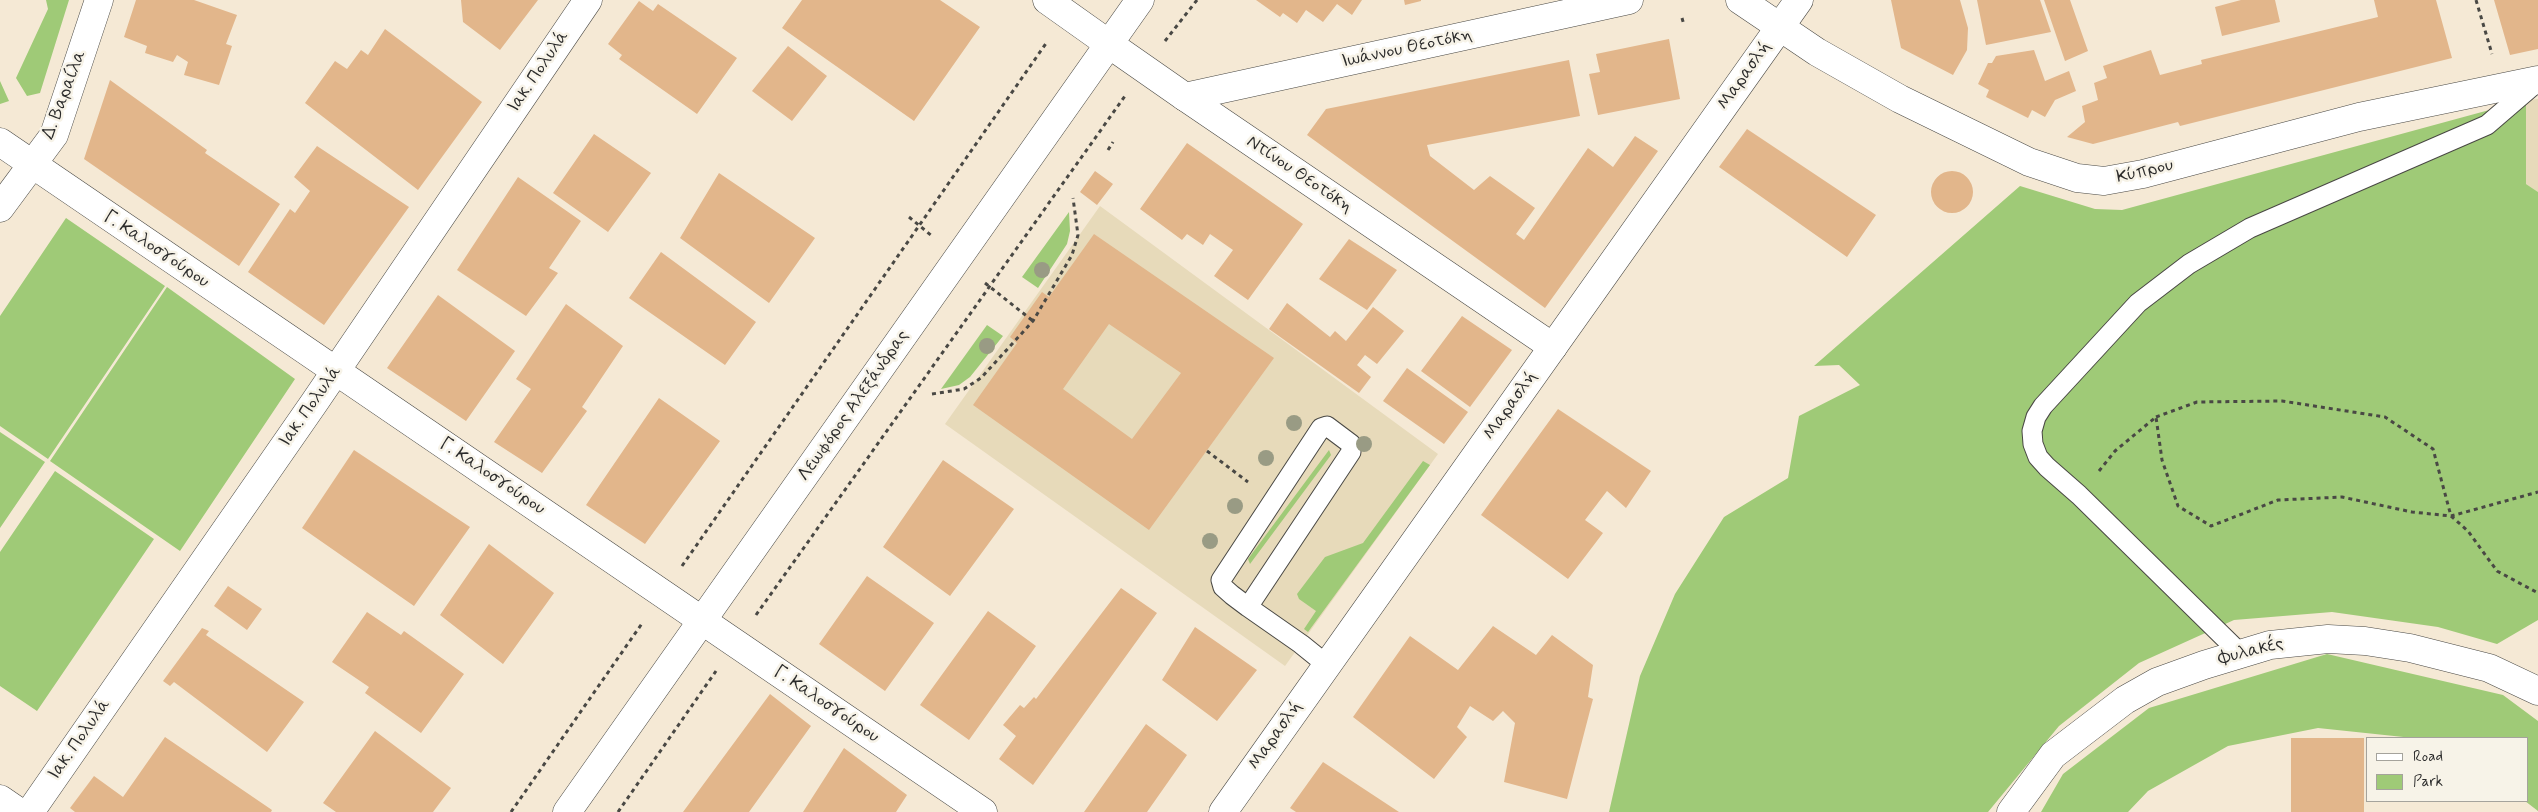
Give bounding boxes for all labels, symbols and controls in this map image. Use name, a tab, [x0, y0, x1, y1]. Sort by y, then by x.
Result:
street label: Ιωάννου Θεοτόκη	[1340, 25, 1474, 73]
street label: Ιακ. Πολυλά	[504, 27, 574, 117]
street label: Μαρασλή	[1713, 37, 1777, 115]
street label: Δ. Βαραίλα	[38, 48, 92, 142]
street label: Ντίνου Θεοτόκη	[1242, 132, 1356, 218]
street label: Κύπρου	[2115, 155, 2175, 189]
street label: Γ. Καλοσγούρου	[99, 207, 213, 293]
street label: Λεωφόρος Αλεξάνδρας	[794, 326, 914, 486]
street label: Ιακ. Πολυλά	[275, 362, 347, 452]
street label: Μαρασλή	[1479, 367, 1543, 445]
street label: Γ. Καλοσγούρου	[435, 434, 549, 520]
street label: Φυλακές	[2216, 633, 2286, 671]
street label: Γ. Καλοσγούρου	[769, 662, 883, 748]
street label: Ιακ. Πολυλά	[44, 695, 116, 785]
street label: Μαρασλή	[1244, 697, 1308, 775]
legend	[2366, 737, 2528, 802]
text: Road	[2413, 747, 2443, 767]
text: Park	[2413, 772, 2443, 792]

